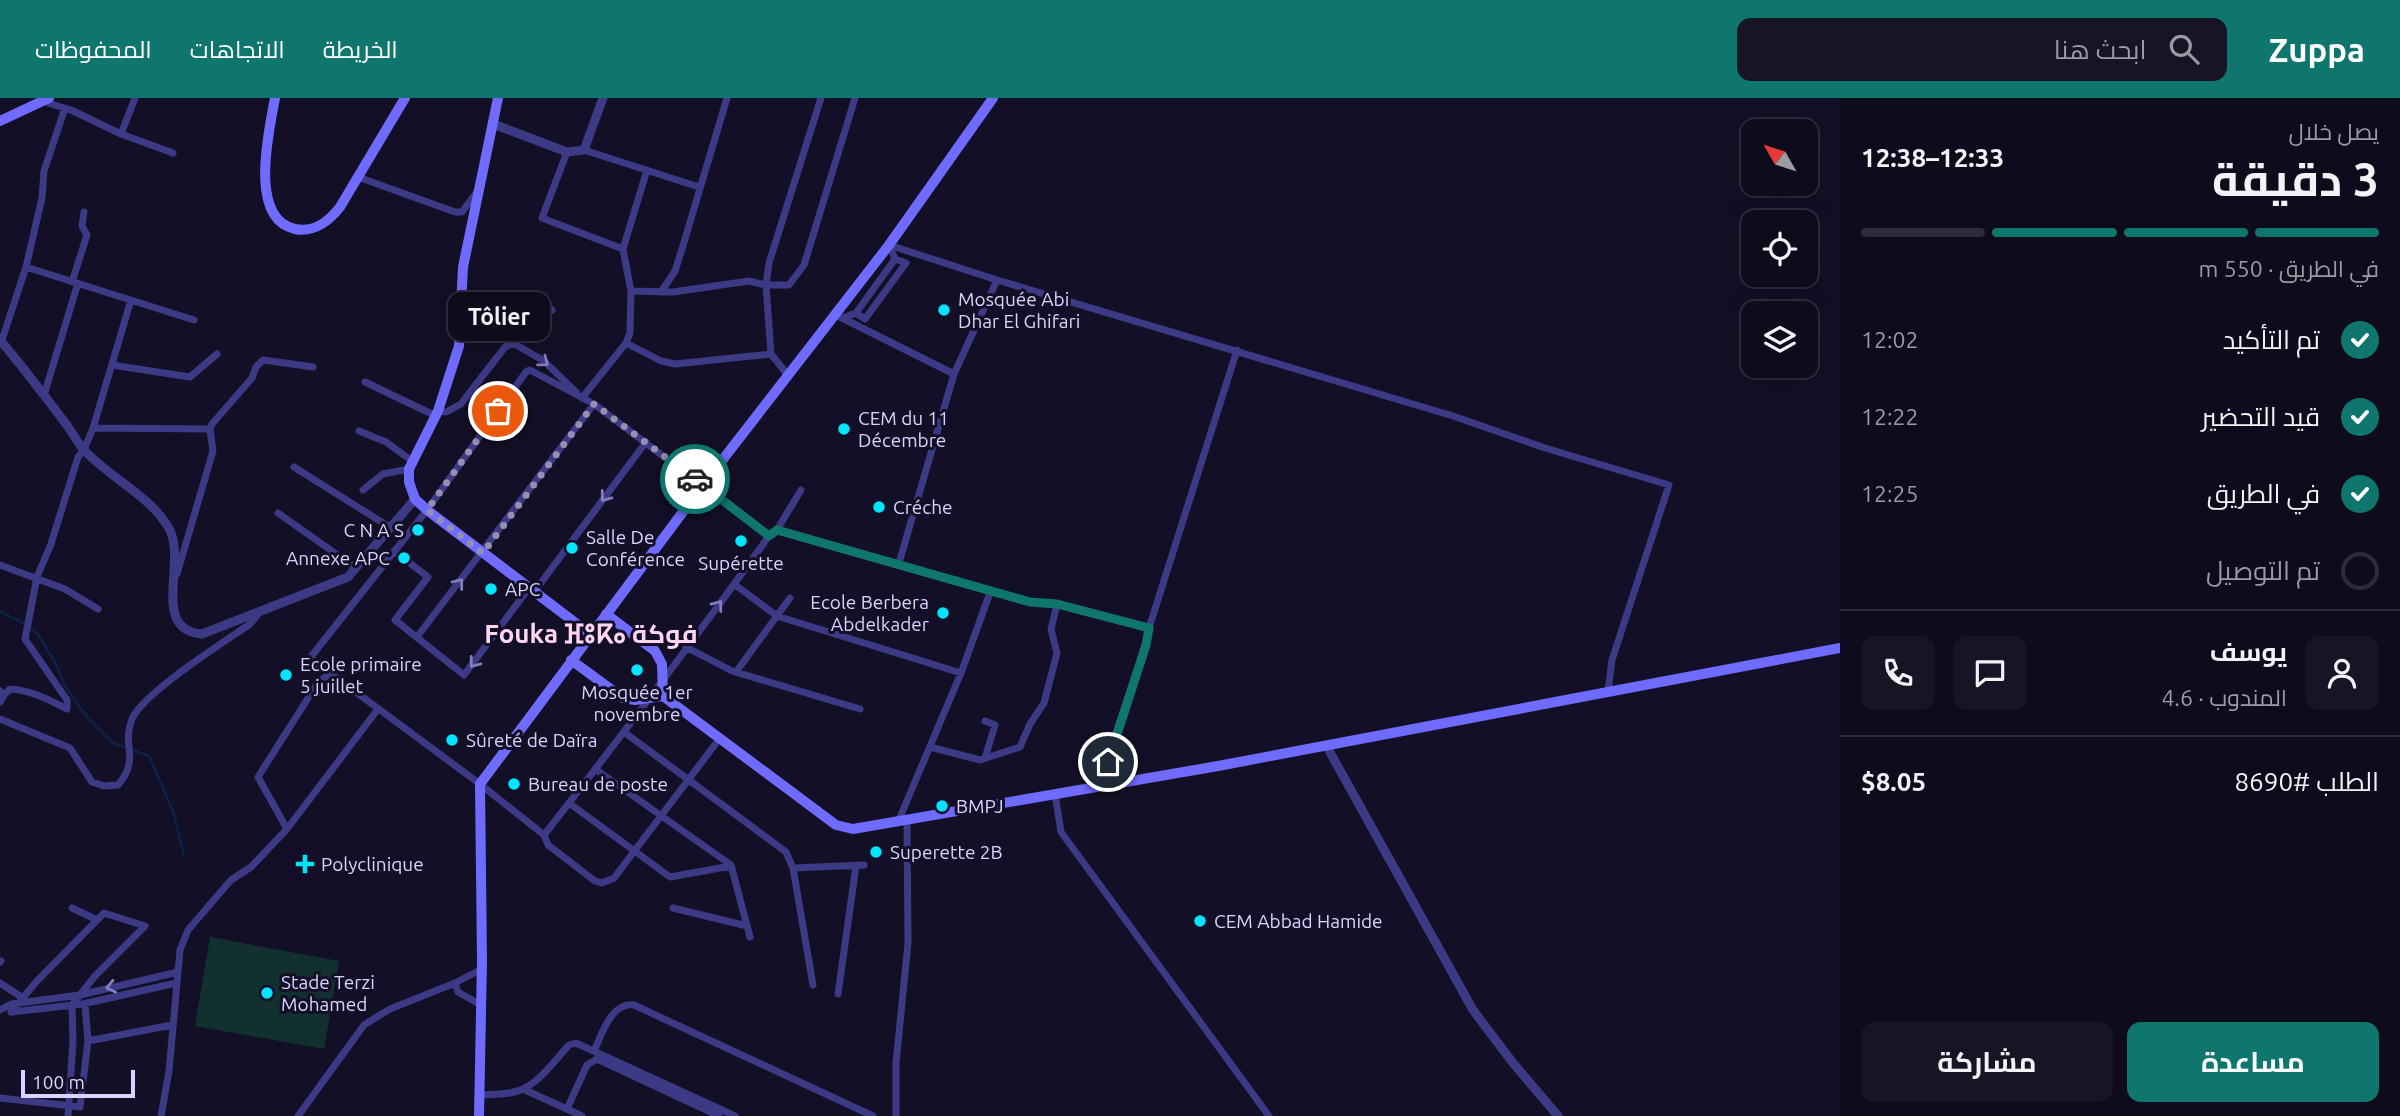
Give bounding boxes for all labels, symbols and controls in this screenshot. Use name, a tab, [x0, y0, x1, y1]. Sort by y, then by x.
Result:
search box	[1737, 18, 2227, 81]
icon: search	[2165, 30, 2203, 68]
text: Zuppa	[2269, 31, 2365, 68]
text: ابحث هنا	[2054, 35, 2147, 64]
text: المحفوظات	[35, 36, 152, 63]
text: الاتجاهات	[190, 36, 285, 63]
text: الخريطة	[323, 36, 398, 63]
north arrow	[1741, 119, 1818, 196]
map controls	[1741, 119, 1818, 378]
text: يصل خلال	[2288, 119, 2379, 144]
text: 12:33–12:38	[1861, 143, 2004, 172]
text: 3 دقيقة	[2212, 153, 2379, 205]
button: locate	[1741, 210, 1818, 287]
text: في الطريق · 550 m	[2199, 256, 2379, 281]
place label: Mosquée Abi Dhar El Ghifari	[958, 288, 1080, 332]
callout: Tôlier	[447, 292, 549, 341]
button: layers	[1741, 301, 1818, 378]
marker: Mosquée Abi Dhar El Ghifari	[936, 302, 952, 318]
text: Tôlier	[468, 304, 530, 329]
icon: check	[2341, 321, 2379, 359]
text: تم التأكيد	[2223, 325, 2320, 354]
text: 12:02	[1861, 327, 1919, 352]
one-way arrow	[536, 353, 548, 366]
pin	[468, 381, 528, 441]
icon: bag	[479, 392, 517, 430]
icon: check	[2341, 398, 2379, 436]
text: قيد التحضير	[2202, 402, 2320, 431]
text: 12:22	[1861, 404, 1919, 429]
place label: CEM du 11 Décembre	[858, 407, 949, 451]
marker: CEM du 11 Décembre	[836, 421, 852, 437]
courier	[660, 444, 730, 514]
icon: car	[676, 460, 714, 498]
icon: check	[2341, 475, 2379, 513]
text: في الطريق	[2207, 479, 2320, 508]
text: 12:25	[1861, 481, 1919, 506]
one-way arrow	[601, 489, 614, 502]
place label: Créche	[893, 496, 953, 518]
marker: Créche	[871, 499, 887, 515]
place label: C N A S	[343, 519, 404, 541]
marker: C N A S	[410, 522, 426, 538]
place label: Salle De Conférence	[586, 526, 685, 570]
marker: Supérette	[733, 533, 749, 549]
marker: Salle De Conférence	[564, 540, 580, 556]
place label: Annexe APC	[286, 547, 390, 569]
marker: Annexe APC	[396, 550, 412, 566]
place label: Supérette	[698, 552, 784, 574]
text: تم التوصيل	[2206, 556, 2320, 585]
place label: APC	[505, 578, 541, 600]
one-way arrow	[450, 579, 463, 591]
marker: APC	[483, 581, 499, 597]
place label: Ecole Berbera Abdelkader	[810, 591, 929, 635]
one-way arrow	[709, 601, 722, 613]
marker: Ecole Berbera Abdelkader	[935, 605, 951, 621]
district label: Fouka ⴼⵓⴽⴰ فوكة	[484, 619, 698, 649]
button: phone	[1861, 636, 1935, 710]
button: chat	[1953, 636, 2027, 710]
button: person	[2305, 636, 2379, 710]
text: يوسف	[2210, 637, 2287, 666]
place label: Ecole primaire 5 juillet	[300, 653, 422, 697]
one-way arrow	[469, 655, 482, 667]
marker: Mosquée 1er novembre	[629, 662, 645, 678]
marker: Ecole primaire 5 juillet	[278, 667, 294, 683]
place label: Mosquée 1er novembre	[581, 681, 693, 725]
text: المندوب · 4.6	[2161, 685, 2287, 710]
place label: Sûreté de Daïra	[466, 729, 597, 751]
marker: Sûreté de Daïra	[444, 732, 460, 748]
pin	[1078, 732, 1138, 792]
icon: home	[1089, 743, 1127, 781]
text: $8.05	[1861, 767, 1926, 796]
text: الطلب #8690	[2234, 767, 2379, 796]
place label: Bureau de poste	[528, 773, 668, 795]
marker: Bureau de poste	[506, 776, 522, 792]
place label: BMPJ	[956, 795, 1004, 817]
marker: BMPJ	[934, 798, 950, 814]
place label: Superette 2B	[890, 841, 1003, 863]
marker: Superette 2B	[868, 844, 884, 860]
place label: Polyclinique	[321, 853, 424, 875]
marker: Polyclinique	[295, 854, 315, 874]
place label: CEM Abbad Hamide	[1214, 910, 1383, 932]
marker: CEM Abbad Hamide	[1192, 913, 1208, 929]
place label: Stade Terzi Mohamed	[281, 971, 375, 1015]
one-way arrow	[105, 979, 117, 993]
marker: Stade Terzi Mohamed	[259, 985, 275, 1001]
button: مشاركة	[1861, 1022, 2113, 1102]
button: مساعدة	[2127, 1022, 2379, 1102]
scale bar	[21, 1067, 135, 1099]
text: 100 m	[32, 1071, 85, 1093]

